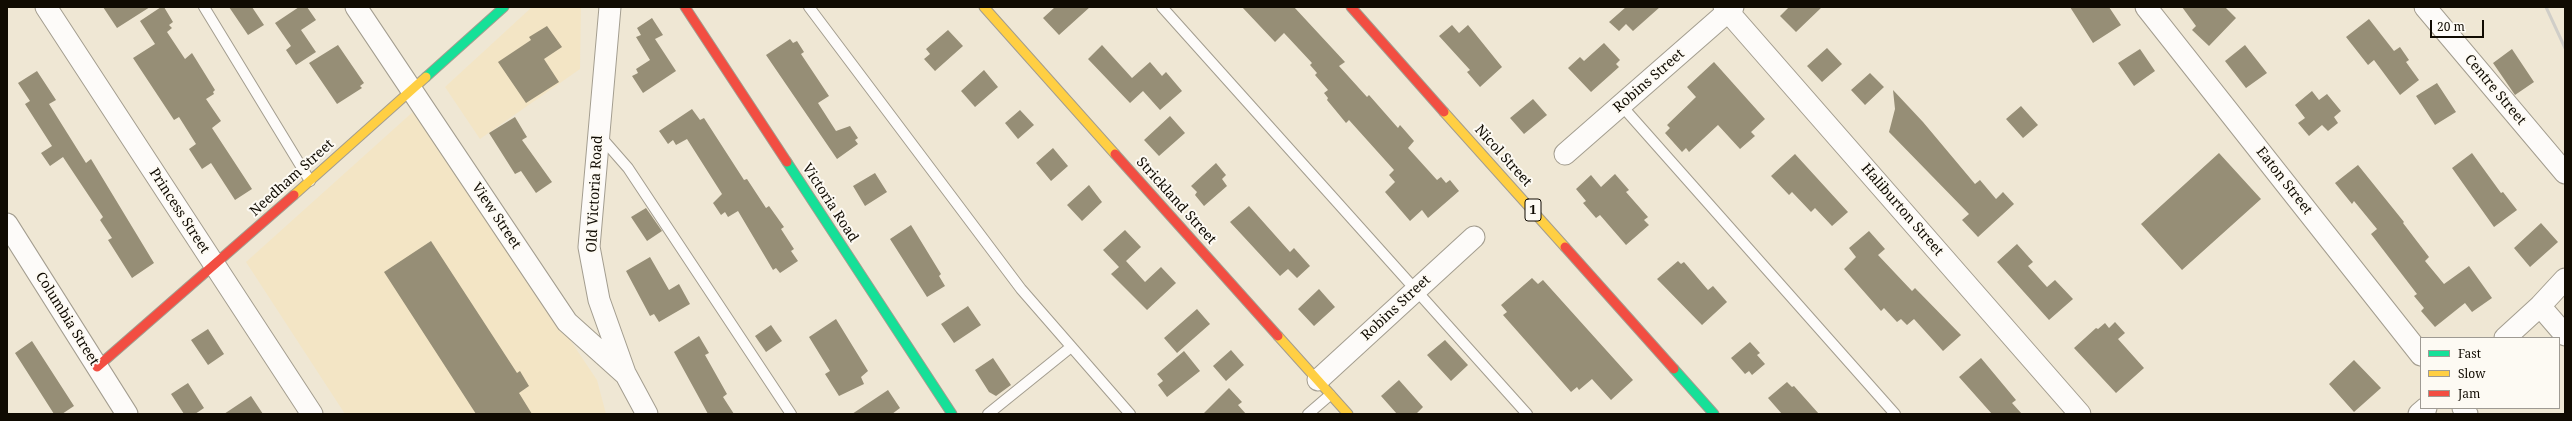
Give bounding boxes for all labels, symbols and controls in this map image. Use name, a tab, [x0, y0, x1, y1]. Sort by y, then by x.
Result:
scale bar	[2432, 12, 2486, 38]
text: 20 m	[2437, 18, 2465, 35]
street label: Robins Street	[1610, 46, 1688, 116]
street label: Centre Street	[2461, 51, 2529, 129]
street label: Nicol Street	[1471, 122, 1535, 190]
street label: Old Victoria Road	[584, 135, 606, 253]
street label: Needham Street	[247, 136, 337, 220]
street label: Eaton Street	[2252, 144, 2316, 218]
street label: Strickland Street	[1133, 154, 1219, 248]
street label: Haliburton Street	[1857, 160, 1947, 260]
street label: Victoria Road	[798, 161, 862, 245]
street label: Princess Street	[145, 165, 213, 257]
street label: View Street	[468, 180, 524, 252]
road number: 1	[1525, 199, 1541, 221]
street label: Columbia Street	[32, 269, 102, 369]
street label: Robins Street	[1358, 272, 1434, 344]
legend	[2420, 337, 2560, 409]
text: Fast	[2458, 345, 2481, 362]
text: Slow	[2458, 365, 2486, 382]
text: Jam	[2458, 385, 2480, 402]

